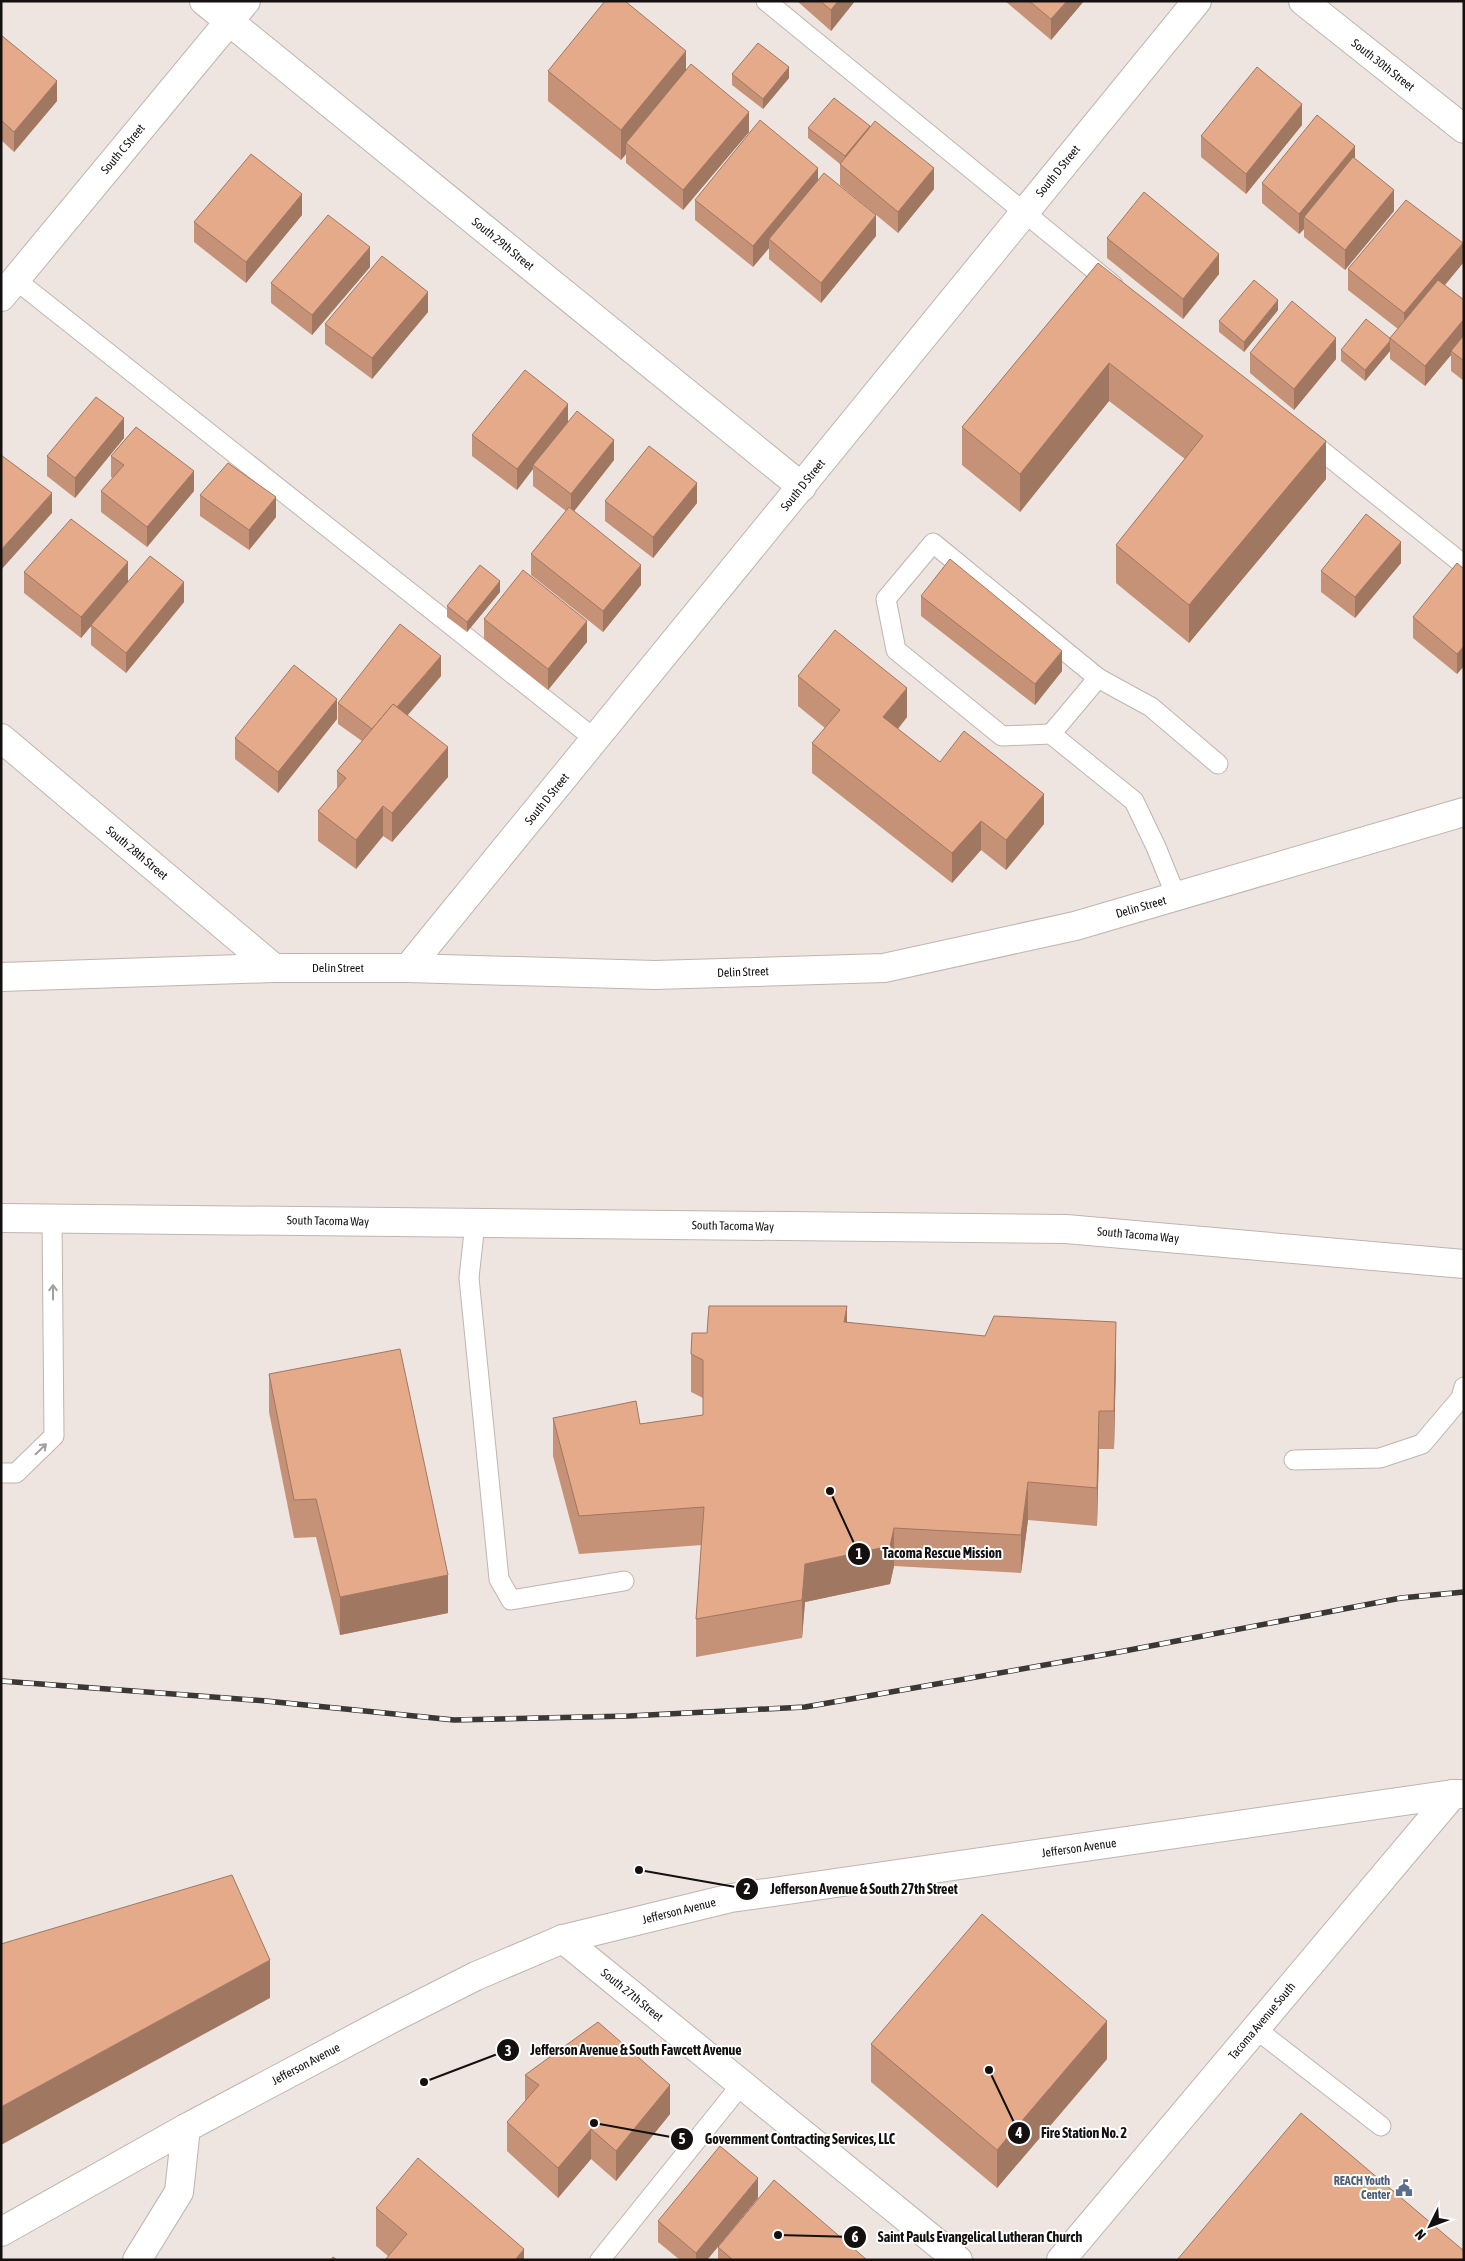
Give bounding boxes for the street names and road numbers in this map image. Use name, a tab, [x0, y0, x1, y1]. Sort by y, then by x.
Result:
street label: South 30th Street	[1349, 36, 1418, 94]
street label: South C Street	[98, 121, 148, 177]
street label: South D Street	[1033, 142, 1083, 200]
street label: South 29th Street	[469, 215, 537, 274]
street label: South D Street	[778, 456, 828, 514]
street label: South D Street	[522, 770, 572, 828]
street label: South 28th Street	[103, 823, 171, 883]
street label: Delin Street	[1114, 893, 1168, 921]
street label: Delin Street	[312, 961, 364, 975]
street label: Delin Street	[717, 964, 770, 980]
street label: South Tacoma Way	[287, 1213, 369, 1229]
street label: South Tacoma Way	[692, 1218, 774, 1234]
street label: South Tacoma Way	[1096, 1224, 1180, 1246]
street label: Jefferson Avenue	[1041, 1836, 1117, 1860]
street label: Jefferson Avenue	[641, 1895, 717, 1927]
street label: South 27th Street	[598, 1966, 666, 2025]
street label: Tacoma Avenue South	[1226, 1980, 1298, 2062]
street label: Jefferson Avenue	[269, 2040, 343, 2088]

